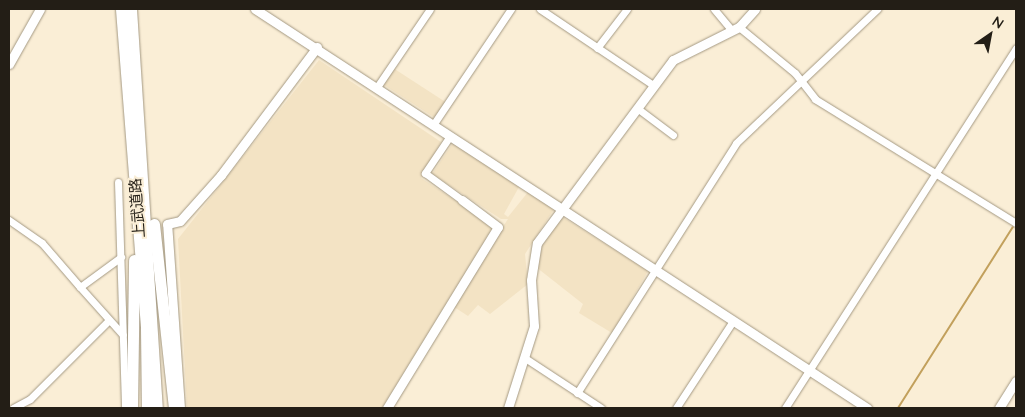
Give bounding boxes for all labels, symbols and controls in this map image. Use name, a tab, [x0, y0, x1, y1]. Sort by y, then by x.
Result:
north arrow	[965, 10, 1015, 60]
text: N	[989, 12, 1007, 33]
street label: 上武道路	[126, 177, 148, 239]

